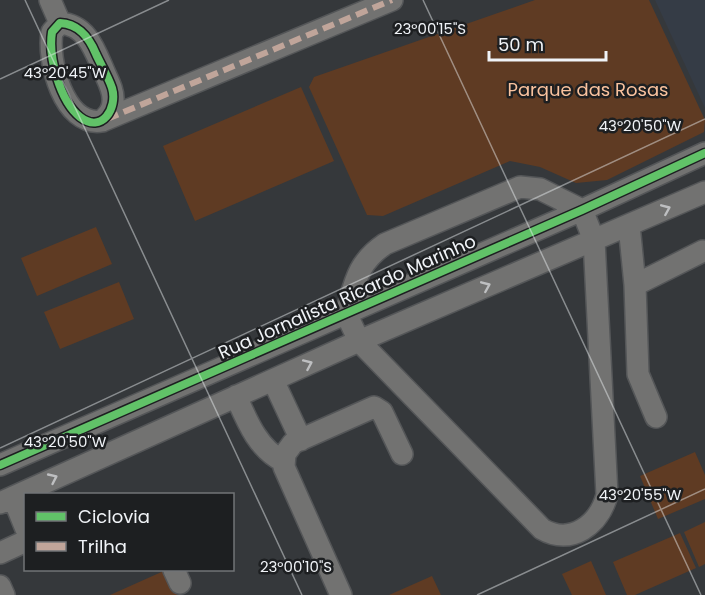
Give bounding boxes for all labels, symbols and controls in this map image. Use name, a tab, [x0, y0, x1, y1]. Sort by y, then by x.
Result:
text: 23°00'15"S	[394, 18, 466, 39]
scale bar	[489, 24, 606, 62]
text: 50 m	[498, 32, 544, 57]
text: 43°20'45"W	[24, 62, 107, 83]
park label: Parque das Rosas	[508, 77, 668, 102]
text: 43°20'50"W	[599, 115, 682, 136]
one-way arrow	[659, 204, 670, 216]
street label: Rua Jornalista Ricardo Marinho	[214, 228, 480, 365]
one-way arrow	[480, 281, 491, 293]
one-way arrow	[301, 359, 312, 371]
text: 43°20'50"W	[24, 431, 107, 452]
one-way arrow	[47, 474, 58, 486]
text: 43°20'55"W	[599, 484, 682, 505]
legend	[24, 493, 234, 571]
text: Ciclovia	[78, 504, 150, 529]
text: Trilha	[78, 534, 127, 559]
text: 23°00'10"S	[260, 556, 332, 577]

